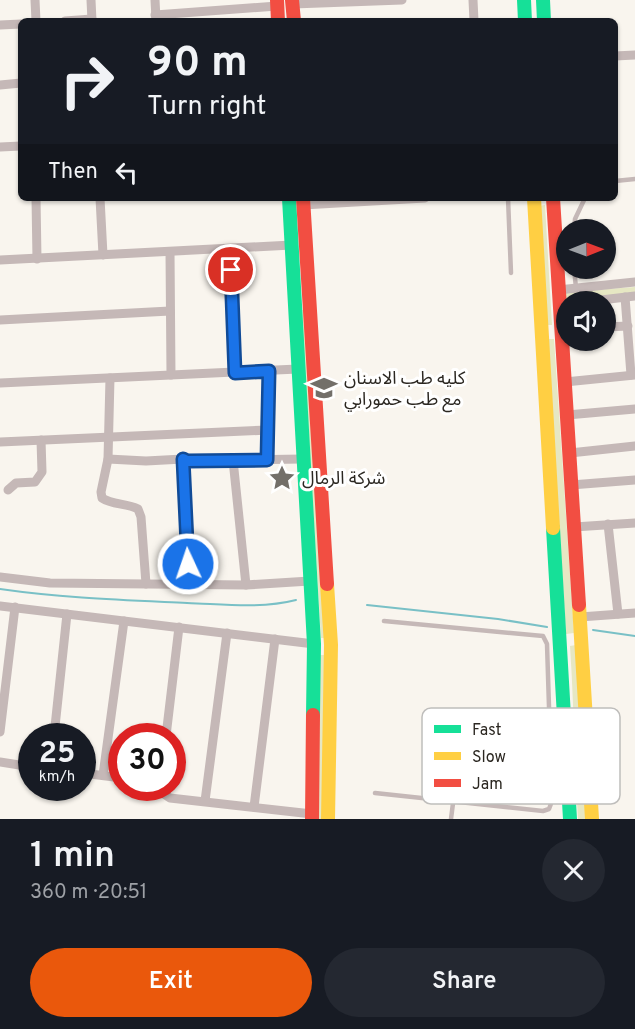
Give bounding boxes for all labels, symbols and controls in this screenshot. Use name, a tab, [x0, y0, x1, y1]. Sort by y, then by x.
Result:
text: 90 m	[147, 38, 248, 91]
icon: right	[48, 42, 126, 120]
text: Turn right	[147, 90, 266, 124]
icon: left	[110, 156, 143, 189]
text: Then	[48, 159, 98, 186]
north arrow	[556, 219, 616, 279]
map controls	[556, 219, 616, 351]
pin	[205, 244, 256, 295]
icon: arrive	[214, 253, 247, 286]
button: sound	[556, 291, 616, 351]
place label: كليه طب الاسنان مع طب حمورابي	[344, 368, 466, 413]
school or university icon: كليه طب الاسنان مع طب حمورابي	[309, 373, 339, 403]
place icon: شركة الرمال	[267, 463, 297, 493]
place label: شركة الرمال	[302, 468, 385, 491]
position arrow	[156, 532, 220, 596]
legend	[422, 708, 620, 804]
text: Fast	[472, 721, 502, 741]
speed limit sign: 30	[108, 723, 186, 801]
text: 25	[39, 736, 75, 773]
text: Slow	[472, 748, 506, 768]
text: km/h	[39, 768, 75, 787]
text: Jam	[472, 775, 503, 795]
text: 1 min	[30, 834, 115, 880]
button: close	[542, 839, 605, 902]
text: 360 m · 20:51	[30, 880, 147, 906]
button: Exit	[30, 948, 312, 1017]
button: Share	[324, 948, 605, 1017]

